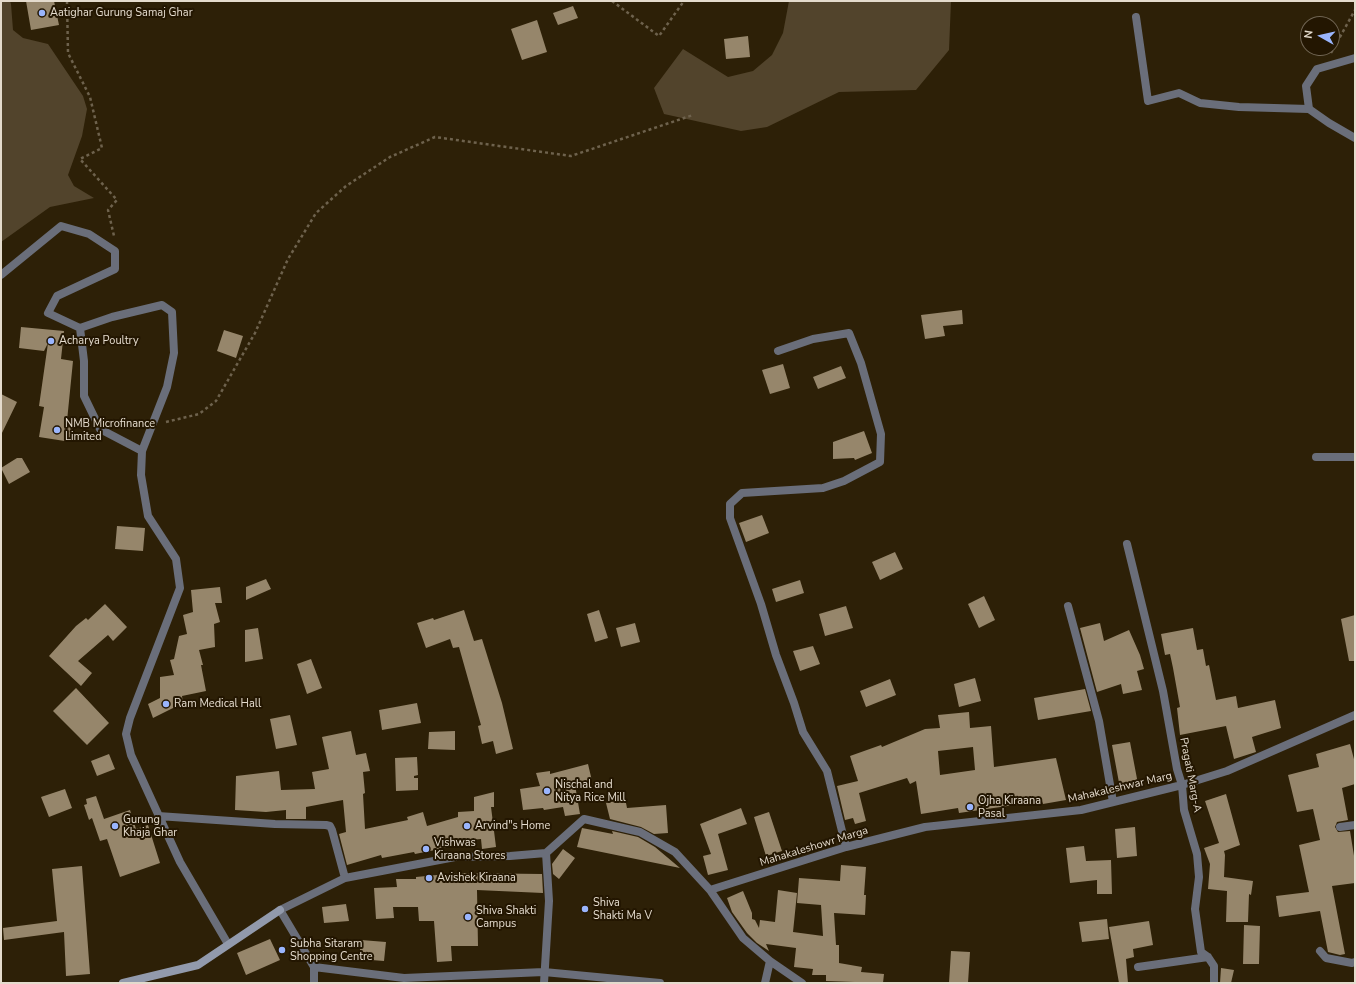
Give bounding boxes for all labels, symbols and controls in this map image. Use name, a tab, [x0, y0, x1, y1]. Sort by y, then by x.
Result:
place label: Aatighar Gurung Samaj Ghar	[50, 6, 193, 20]
marker: Aatighar Gurung Samaj Ghar	[37, 8, 47, 18]
north arrow	[1300, 16, 1340, 56]
text: N	[1301, 29, 1317, 40]
place label: Acharya Poultry	[59, 334, 139, 348]
marker: Acharya Poultry	[46, 336, 56, 346]
place label: NMB Microfinance Limited	[65, 417, 155, 443]
marker: NMB Microfinance Limited	[52, 425, 62, 435]
place label: Ram Medical Hall	[174, 697, 261, 711]
marker: Ram Medical Hall	[161, 699, 171, 709]
street label: Pragati Marg-A	[1176, 736, 1204, 814]
street label: Mahakaleshwar Marg	[1067, 770, 1173, 806]
place label: Nischal and Nitya Rice Mill	[555, 778, 626, 804]
marker: Nischal and Nitya Rice Mill	[542, 786, 552, 796]
place label: Ojha Kiraana Pasal	[978, 794, 1041, 820]
marker: Ojha Kiraana Pasal	[965, 802, 975, 812]
place label: Gurung Khaja Ghar	[123, 813, 177, 839]
place label: Arvind"s Home	[475, 819, 550, 833]
marker: Gurung Khaja Ghar	[110, 821, 120, 831]
marker: Arvind"s Home	[462, 821, 472, 831]
street label: Mahakaleshowr Marga	[758, 824, 870, 870]
place label: Vishwas Kiraana Stores	[434, 836, 506, 862]
marker: Vishwas Kiraana Stores	[421, 844, 431, 854]
place label: Avishek Kiraana	[437, 871, 516, 885]
marker: Avishek Kiraana	[424, 873, 434, 883]
place label: Shiva Shakti Ma V	[593, 896, 652, 922]
place label: Shiva Shakti Campus	[476, 904, 536, 930]
marker: Shiva Shakti Ma V	[580, 904, 590, 914]
marker: Shiva Shakti Campus	[463, 912, 473, 922]
place label: Subha Sitaram Shopping Centre	[290, 937, 373, 963]
marker: Subha Sitaram Shopping Centre	[277, 945, 287, 955]

